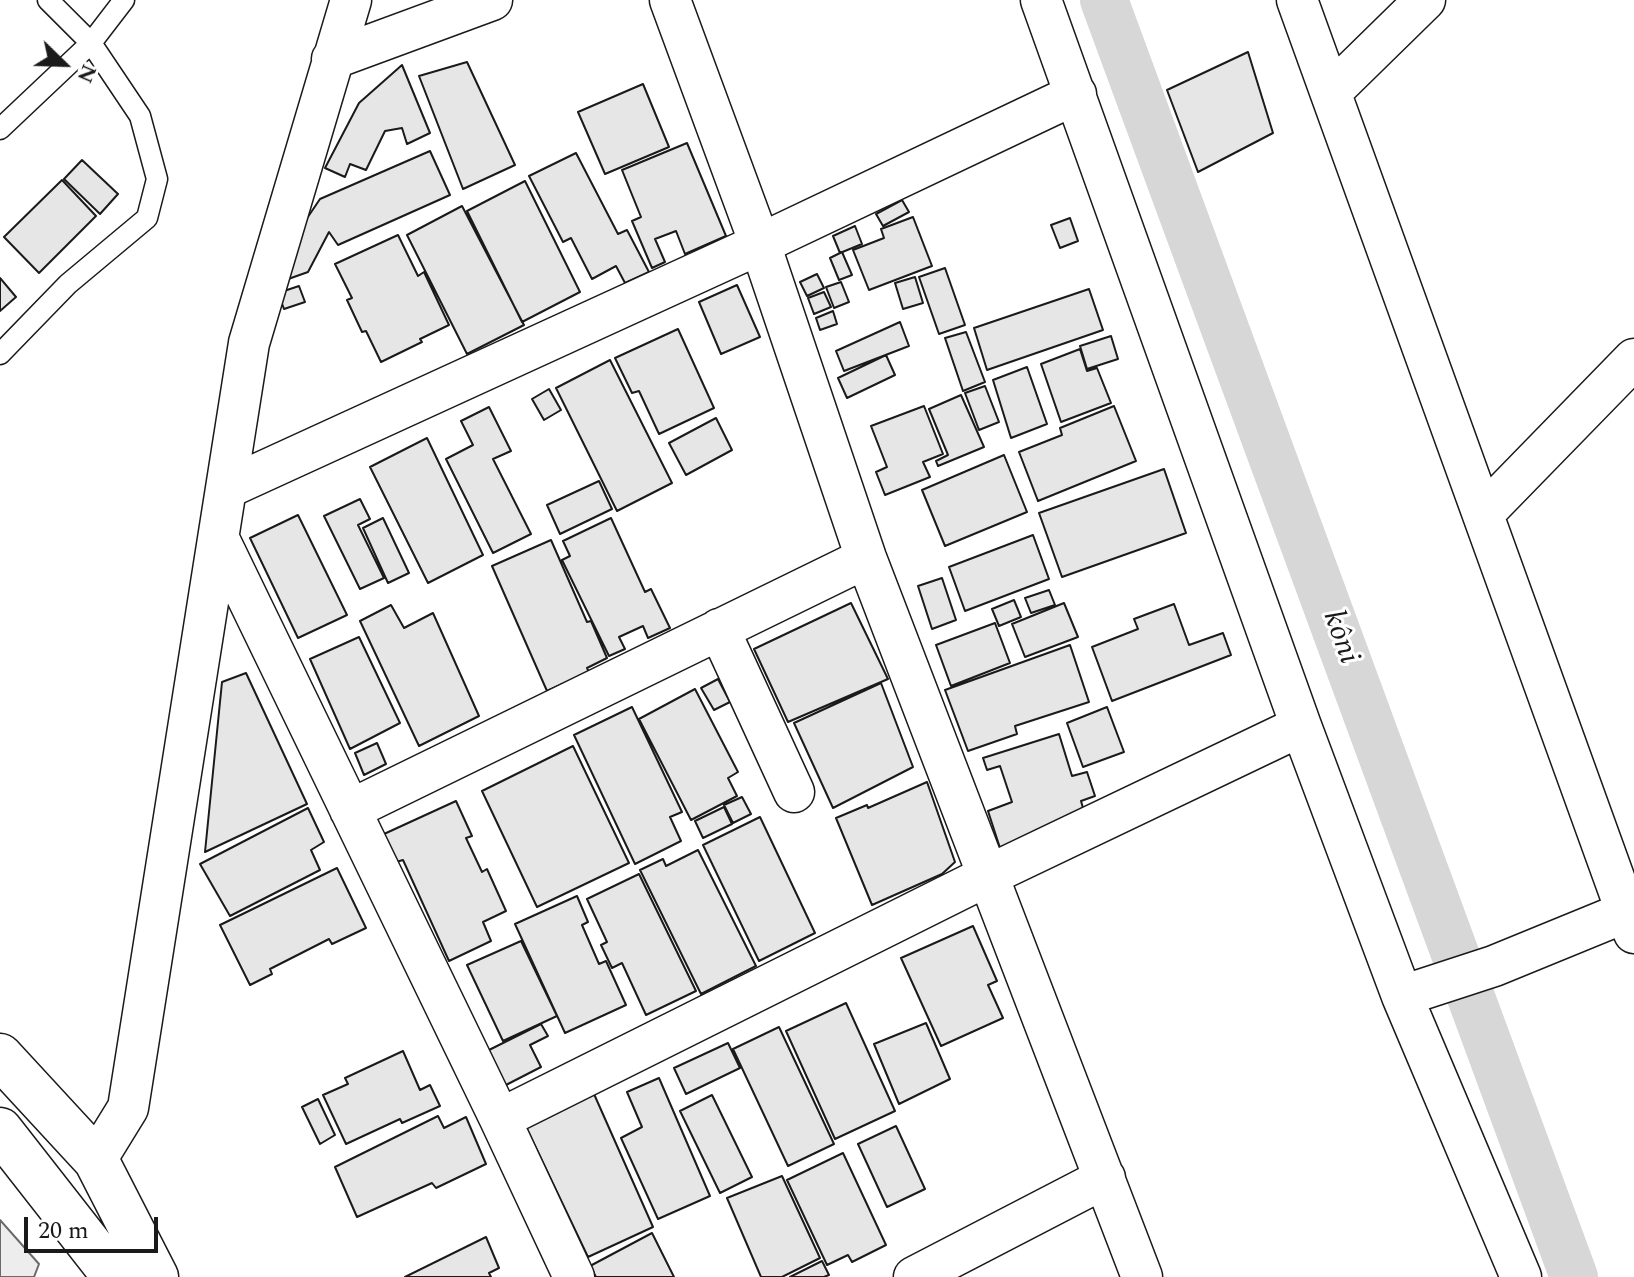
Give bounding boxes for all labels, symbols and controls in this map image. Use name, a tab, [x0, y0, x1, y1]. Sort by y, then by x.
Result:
north arrow	[24, 24, 104, 104]
text: N	[68, 59, 105, 88]
water label: kôni	[1313, 607, 1365, 669]
scale bar	[28, 1201, 162, 1251]
text: 20 m	[38, 1213, 89, 1249]

